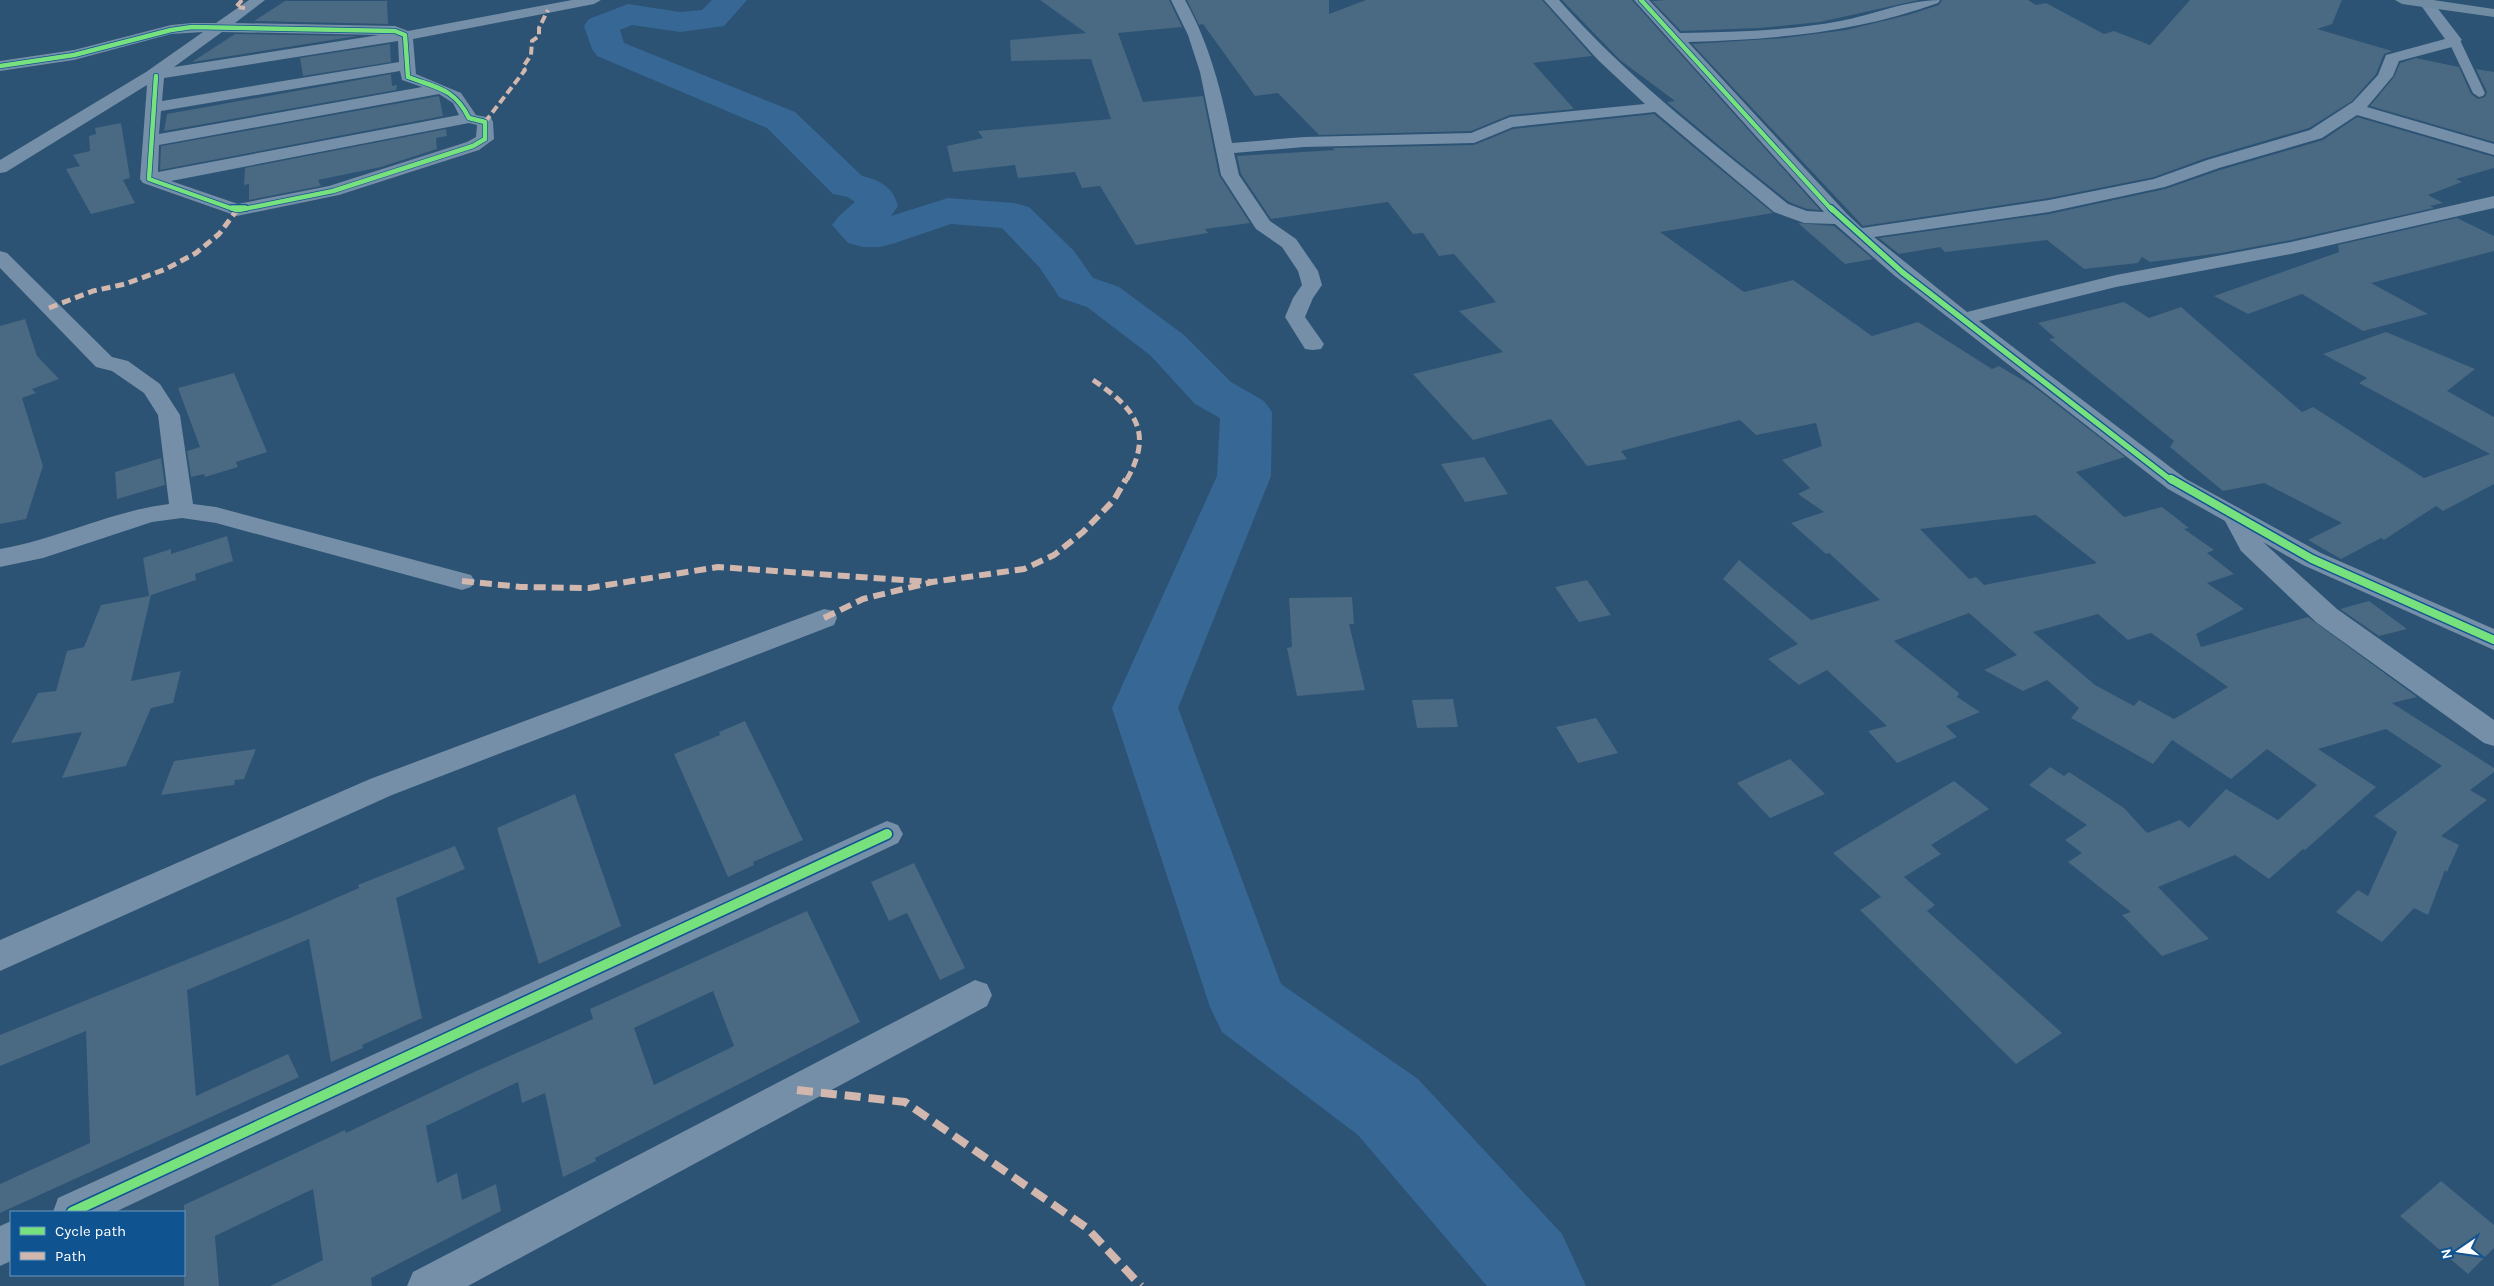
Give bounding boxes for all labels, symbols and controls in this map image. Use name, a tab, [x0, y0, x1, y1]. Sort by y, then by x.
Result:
legend	[10, 1211, 185, 1276]
text: Cycle path	[55, 1222, 126, 1240]
north arrow	[2434, 1226, 2484, 1276]
text: Path	[55, 1247, 86, 1265]
text: N	[2437, 1247, 2456, 1261]

